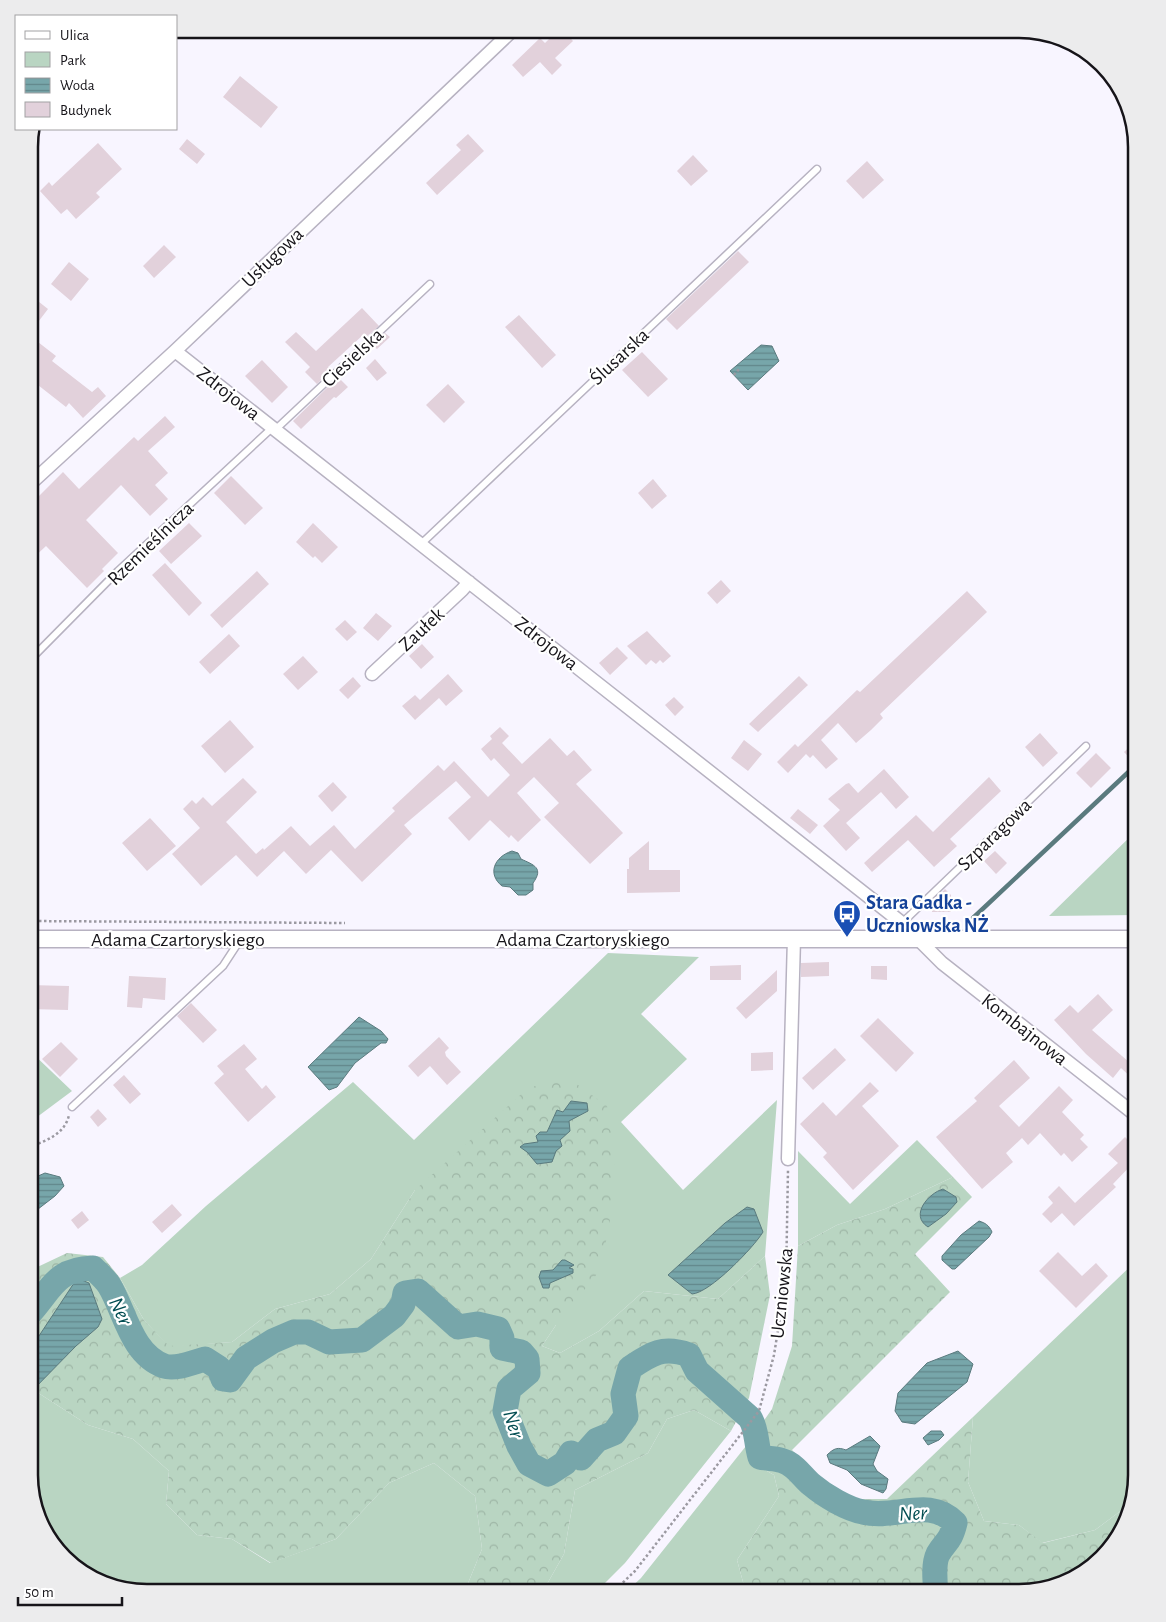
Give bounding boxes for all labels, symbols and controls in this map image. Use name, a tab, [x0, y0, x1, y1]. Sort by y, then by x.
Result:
legend	[15, 15, 178, 130]
text: Ulica	[60, 28, 89, 43]
text: Park	[60, 53, 86, 68]
text: Woda	[60, 78, 95, 93]
text: Budynek	[60, 103, 112, 118]
street label: Usługowa	[238, 224, 307, 292]
street label: Ciesielska	[318, 324, 387, 391]
street label: Ślusarska	[586, 324, 653, 389]
street label: Zdrojowa	[193, 363, 264, 424]
street label: Rzemieślnicza	[104, 498, 198, 589]
street label: Zaułek	[395, 604, 448, 655]
street label: Zdrojowa	[511, 613, 582, 674]
street label: Szparagowa	[954, 795, 1035, 875]
place label: Stara Gadka - Uczniowska NŻ	[866, 893, 989, 936]
bus stop icon: Stara Gadka - Uczniowska NŻ	[832, 899, 862, 938]
street label: Adama Czartoryskiego	[91, 930, 265, 950]
street label: Adama Czartoryskiego	[496, 930, 670, 950]
street label: Kombajnowa	[978, 990, 1071, 1069]
street label: Uczniowska	[767, 1247, 797, 1340]
water label: Ner	[105, 1294, 137, 1330]
water label: Ner	[499, 1408, 528, 1442]
water label: Ner	[898, 1502, 929, 1525]
scale bar	[18, 1574, 121, 1606]
text: 50 m	[25, 1585, 54, 1600]

